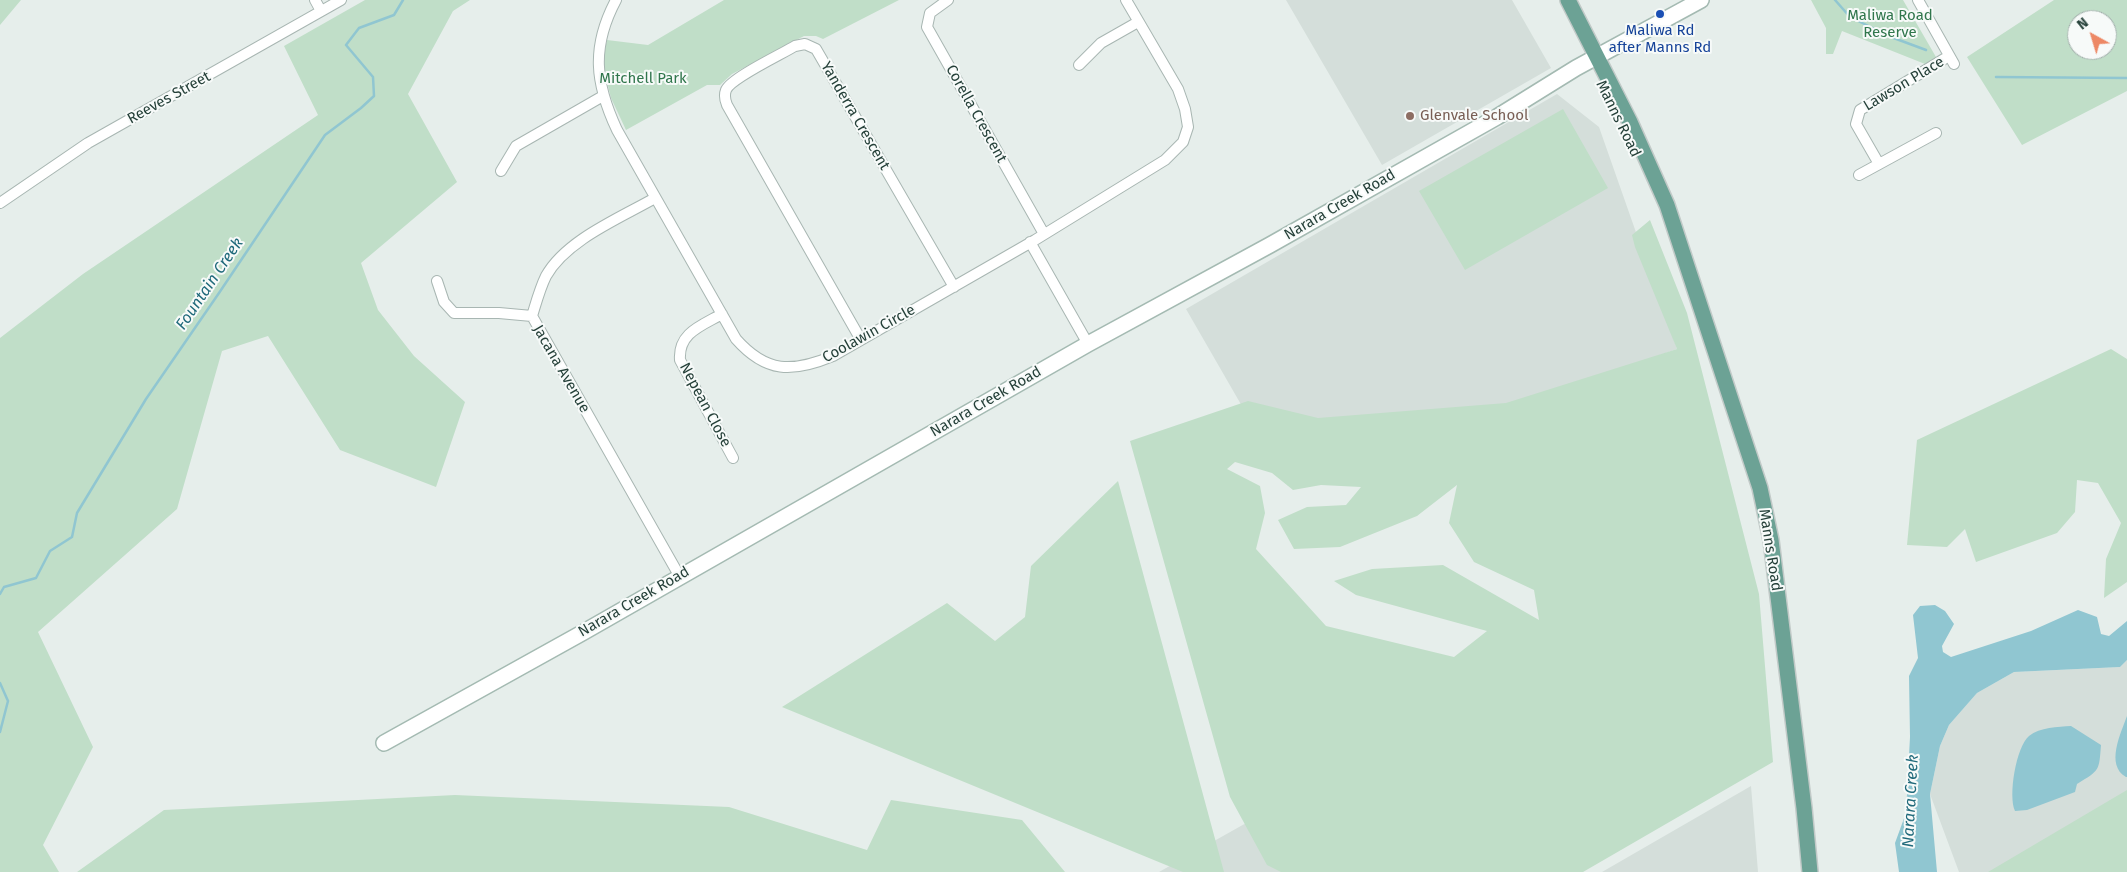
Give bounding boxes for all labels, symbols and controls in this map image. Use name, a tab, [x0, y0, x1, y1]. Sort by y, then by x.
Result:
park label: Maliwa Road Reserve	[1847, 7, 1933, 42]
marker: Maliwa Rd after Manns Rd	[1654, 8, 1666, 20]
north arrow	[2067, 10, 2117, 60]
text: N	[2074, 14, 2092, 33]
place label: Maliwa Rd after Manns Rd	[1609, 22, 1711, 57]
street label: Lawson Place	[1860, 53, 1948, 115]
street label: Yanderra Crescent	[817, 59, 893, 173]
street label: Corella Crescent	[942, 62, 1010, 166]
street label: Reeves Street	[124, 68, 214, 128]
park label: Mitchell Park	[599, 70, 687, 88]
street label: Manns Road	[1592, 78, 1644, 160]
place label: Glenvale School	[1420, 107, 1528, 125]
marker: Glenvale School	[1404, 110, 1416, 122]
street label: Narara Creek Road	[1281, 166, 1399, 244]
water label: Fountain Creek	[172, 234, 248, 334]
street label: Coolawin Circle	[819, 301, 919, 367]
street label: Jacana Avenue	[529, 322, 593, 416]
street label: Nepean Close	[675, 360, 735, 450]
street label: Narara Creek Road	[927, 363, 1045, 441]
street label: Manns Road	[1755, 508, 1785, 592]
street label: Narara Creek Road	[575, 563, 693, 641]
water label: Narara Creek	[1899, 754, 1923, 848]

